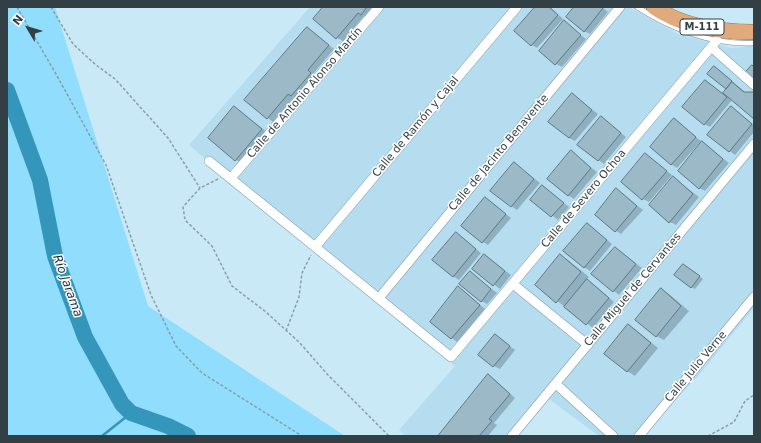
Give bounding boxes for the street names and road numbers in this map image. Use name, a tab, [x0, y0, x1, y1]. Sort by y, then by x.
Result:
road number: M-111	[680, 19, 724, 35]
street label: Calle de Antonio Alonso Martín	[245, 25, 365, 161]
street label: Calle de Ramón y Cajal	[370, 74, 462, 180]
street label: Calle de Jacinto Benavente	[446, 92, 552, 214]
street label: Calle de Severo Ochoa	[539, 147, 629, 251]
street label: Calle Miguel de Cervantes	[582, 231, 684, 349]
street label: Calle Julio Verne	[662, 329, 730, 405]

